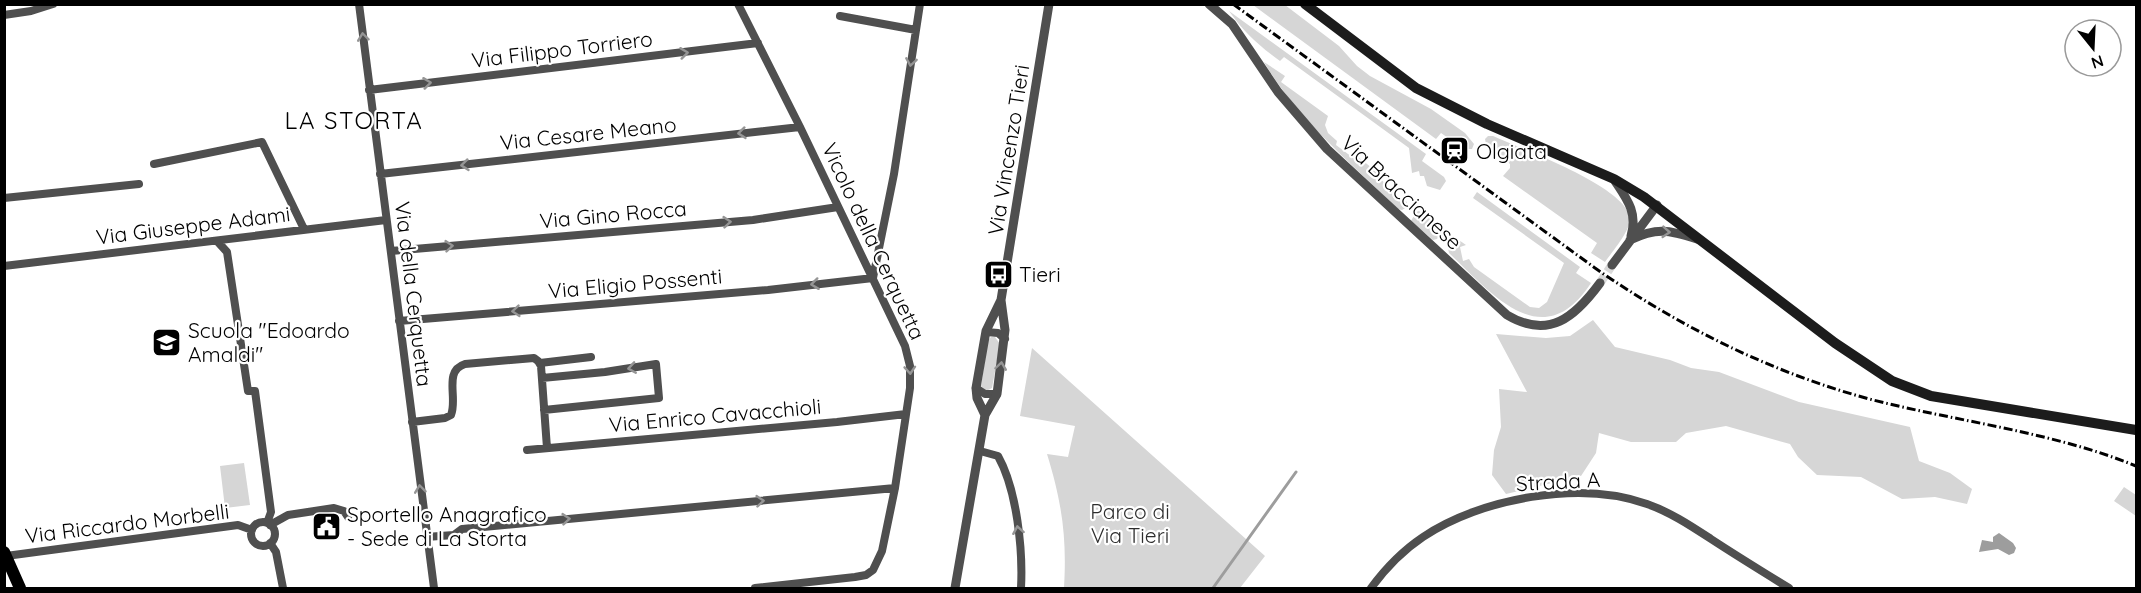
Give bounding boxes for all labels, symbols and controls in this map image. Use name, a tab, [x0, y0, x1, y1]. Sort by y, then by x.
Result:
north arrow	[2063, 18, 2123, 78]
street label: Via Filippo Torriero	[470, 25, 654, 73]
one-way arrow	[357, 33, 370, 42]
one-way arrow	[679, 47, 688, 59]
text: N	[2089, 51, 2106, 74]
one-way arrow	[905, 58, 917, 67]
street label: Via Vincenzo Tieri	[982, 63, 1034, 237]
one-way arrow	[423, 77, 432, 89]
district label: LA STORTA	[285, 105, 423, 135]
street label: Via Cesare Meano	[498, 111, 678, 155]
one-way arrow	[737, 127, 747, 139]
street label: Via Braccianese	[1336, 129, 1468, 255]
station icon: Olgiata	[1439, 135, 1471, 167]
street label: Vicolo della Cerquetta	[817, 138, 931, 344]
place label: Olgiata	[1476, 138, 1547, 164]
one-way arrow	[460, 158, 469, 170]
street label: Via Gino Rocca	[538, 195, 688, 233]
street label: Via Giuseppe Adami	[94, 200, 292, 250]
street label: Via della Cerquetta	[390, 200, 438, 388]
one-way arrow	[723, 216, 732, 229]
one-way arrow	[1662, 225, 1671, 238]
one-way arrow	[445, 240, 454, 253]
bus stop icon: Tieri	[982, 258, 1014, 290]
place label: Tieri	[1019, 261, 1061, 287]
street label: Via Eligio Possenti	[547, 262, 723, 304]
one-way arrow	[810, 278, 820, 290]
one-way arrow	[512, 304, 521, 317]
place label: Scuola "Edoardo Amaldi"	[188, 317, 350, 367]
school or university icon: Scuola "Edoardo Amaldi"	[151, 326, 183, 358]
one-way arrow	[627, 361, 637, 373]
one-way arrow	[994, 362, 1006, 371]
one-way arrow	[903, 366, 916, 375]
street label: Via Enrico Cavacchioli	[608, 393, 822, 437]
street label: Strada A	[1515, 466, 1601, 496]
one-way arrow	[415, 484, 427, 493]
one-way arrow	[756, 495, 765, 508]
street label: Via Riccardo Morbelli	[23, 498, 231, 548]
park label: Parco di Via Tieri	[1090, 498, 1170, 548]
place label: Sportello Anagrafico - Sede di La Storta	[347, 501, 547, 551]
public building icon: Sportello Anagrafico - Sede di La Storta	[310, 510, 342, 542]
one-way arrow	[562, 513, 571, 526]
one-way arrow	[1012, 526, 1025, 536]

